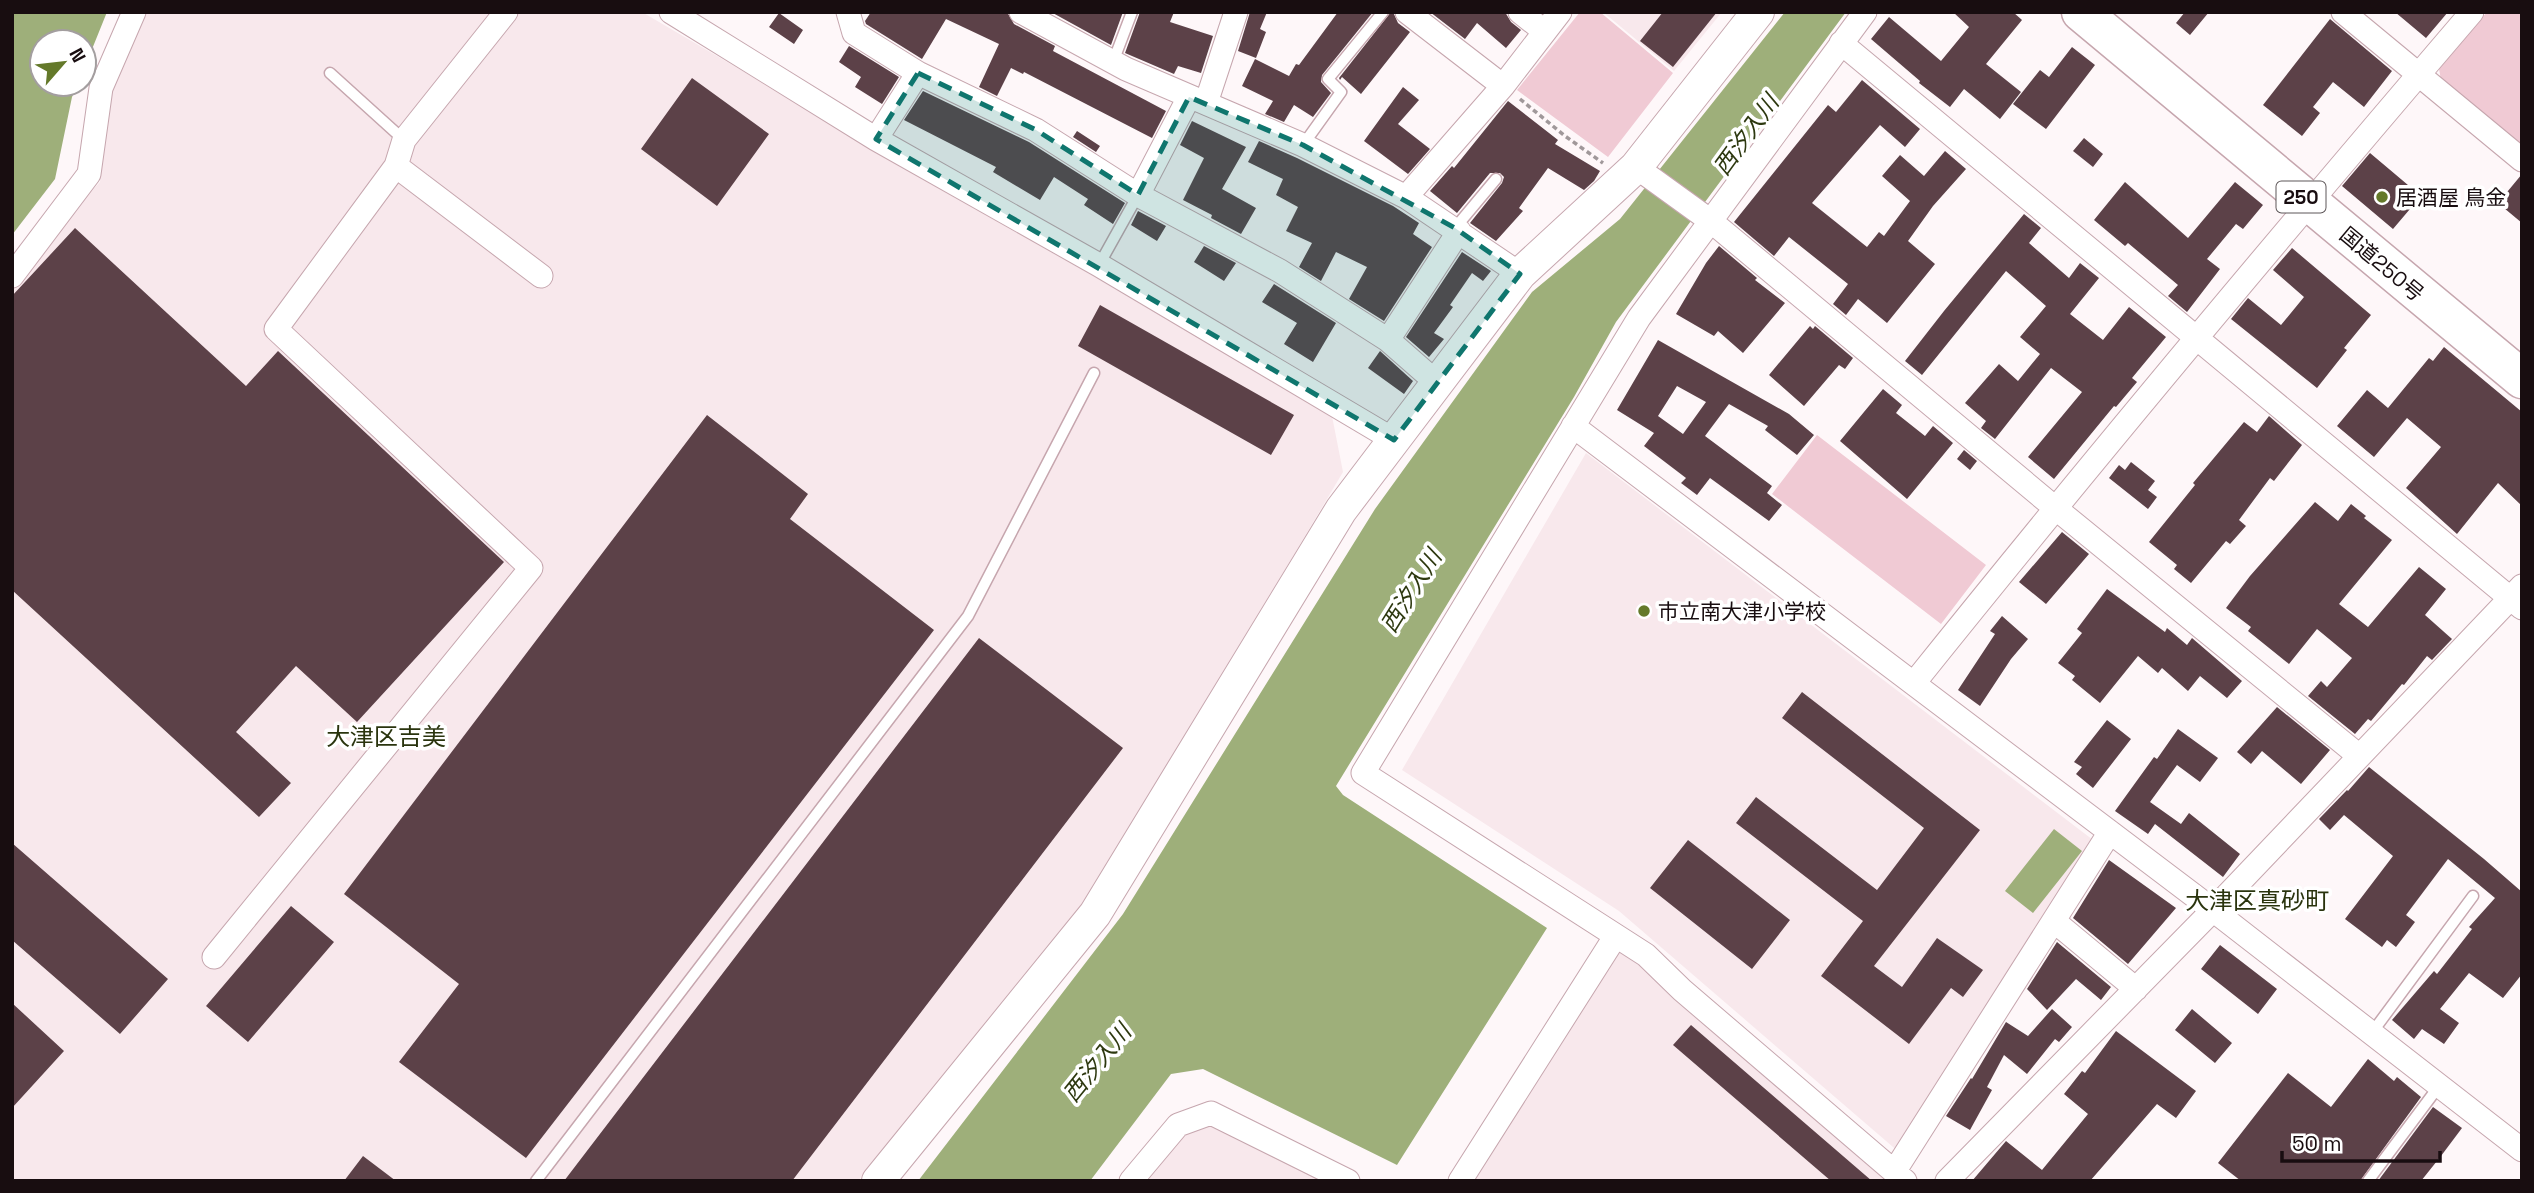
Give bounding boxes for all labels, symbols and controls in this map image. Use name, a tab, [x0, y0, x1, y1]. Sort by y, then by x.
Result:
north arrow	[28, 28, 98, 98]
text: N	[64, 44, 92, 67]
water label: 西汐入川	[1707, 87, 1787, 181]
road number: 250	[2276, 182, 2326, 212]
place label: 居酒屋 鳥金	[2396, 184, 2506, 211]
marker: 居酒屋 鳥金	[2374, 189, 2390, 205]
street label: 国道250号	[2334, 221, 2430, 307]
water label: 西汐入川	[1374, 541, 1450, 638]
place label: 市立南大津小学校	[1658, 598, 1826, 625]
marker: 市立南大津小学校	[1636, 603, 1652, 619]
district label: 大津区吉美	[326, 721, 446, 752]
district label: 大津区真砂町	[2185, 885, 2329, 916]
water label: 西汐入川	[1056, 1015, 1139, 1108]
scale bar	[2282, 1120, 2440, 1164]
text: 50 m	[2292, 1130, 2342, 1157]

